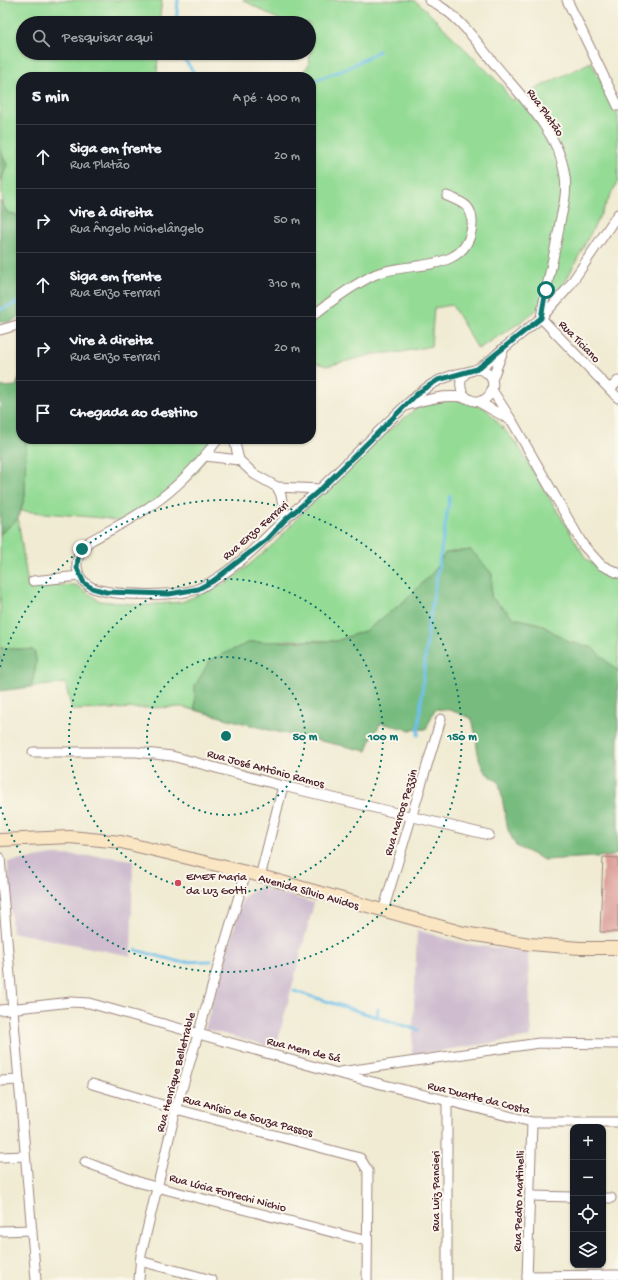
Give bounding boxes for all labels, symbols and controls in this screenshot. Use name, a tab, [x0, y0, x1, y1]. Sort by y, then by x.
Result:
search box	[16, 16, 316, 60]
icon: search	[30, 27, 52, 49]
text: Pesquisar aqui	[62, 29, 153, 47]
street label: Rua Platão	[523, 87, 566, 140]
text: 5 min	[32, 88, 69, 108]
text: A pé · 400 m	[233, 91, 300, 106]
text: Siga em frente	[70, 140, 161, 158]
icon: ahead	[32, 146, 54, 168]
text: 20 m	[274, 149, 300, 164]
text: Rua Platão	[70, 158, 130, 173]
text: Vire à direita	[70, 204, 153, 222]
icon: right	[32, 210, 54, 232]
text: 50 m	[273, 213, 300, 228]
text: Rua Ângelo Michelângelo	[70, 222, 204, 237]
text: Siga em frente	[70, 268, 161, 286]
icon: ahead	[32, 274, 54, 296]
text: 310 m	[268, 277, 300, 292]
route start	[537, 281, 555, 299]
text: Rua Enzo Ferrari	[70, 286, 160, 301]
street label: Rua Ticiano	[555, 318, 602, 367]
text: Vire à direita	[70, 332, 153, 350]
icon: right	[32, 338, 54, 360]
text: 20 m	[274, 341, 300, 356]
text: Rua Enzo Ferrari	[70, 350, 160, 365]
icon: arrive	[32, 402, 54, 424]
text: Chegada ao destino	[70, 404, 197, 422]
street label: Rua Enzo Ferrari	[220, 499, 293, 564]
route end	[73, 540, 91, 558]
centre of rings	[219, 729, 233, 743]
text: 50 m	[293, 731, 318, 745]
text: 100 m	[367, 731, 398, 745]
text: 150 m	[446, 731, 477, 745]
street label: Rua José Antônio Ramos	[205, 748, 326, 792]
street label: Rua Marcos Pezzin	[382, 767, 422, 858]
place label: EMEF Maria da Luz Gotti	[186, 871, 247, 899]
street label: Avenida Sílvio Avidos	[257, 872, 361, 914]
marker: EMEF Maria da Luz Gotti	[173, 878, 183, 888]
street label: Rua Henrique Belletrable	[154, 1010, 200, 1134]
street label: Rua Mem de Sá	[265, 1035, 342, 1067]
street label: Rua Duarte da Costa	[426, 1079, 531, 1119]
street label: Rua Anísio de Souza Passos	[181, 1093, 315, 1141]
map controls	[570, 1124, 606, 1268]
button: +	[570, 1124, 606, 1160]
street label: Rua Luiz Pancieri	[430, 1150, 444, 1231]
street label: Rua Pedro Martinelli	[511, 1150, 529, 1252]
button: −	[570, 1160, 606, 1196]
street label: Rua Lúcia Forrechi Nichio	[167, 1172, 287, 1216]
button: locate	[570, 1196, 606, 1232]
button: layers	[570, 1232, 606, 1268]

